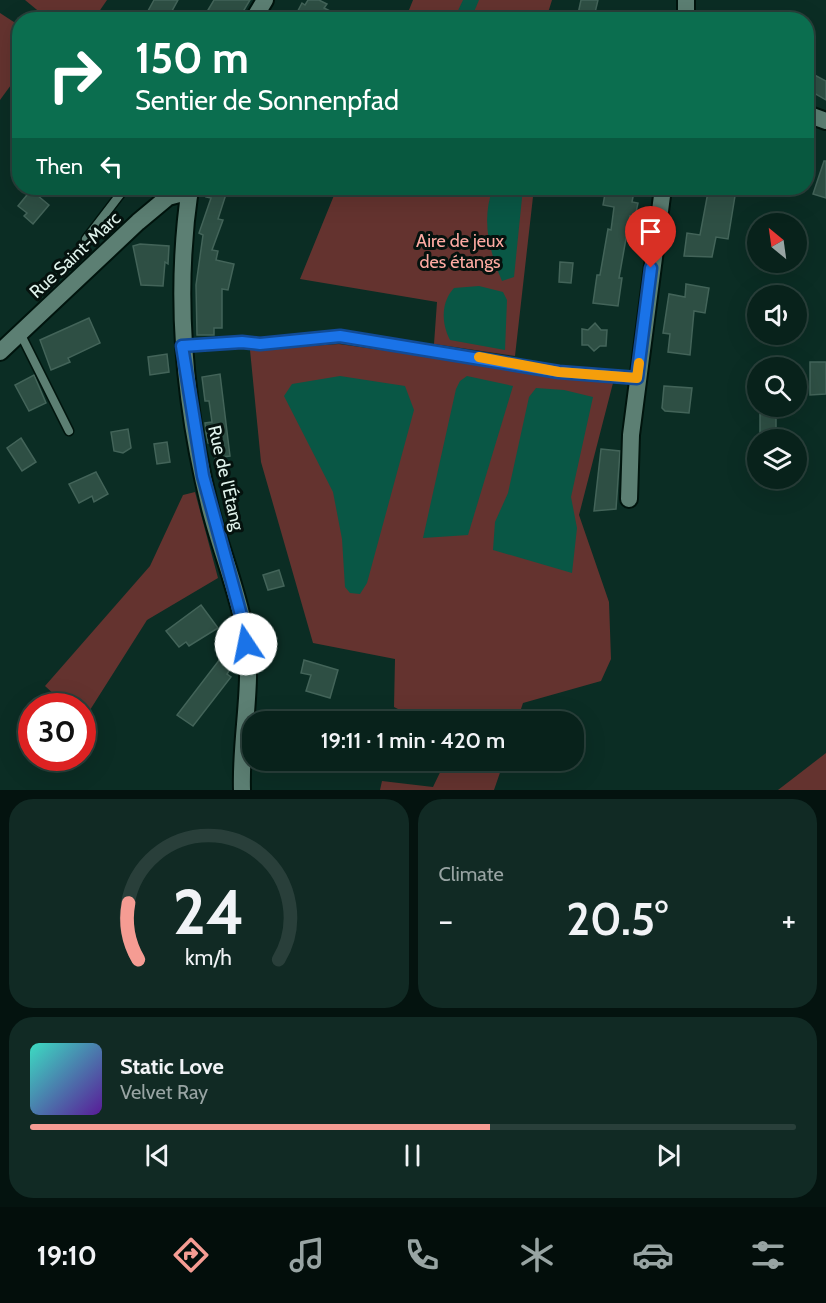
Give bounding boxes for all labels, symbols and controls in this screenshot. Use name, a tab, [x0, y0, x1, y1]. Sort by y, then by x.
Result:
text: 150 m	[135, 32, 249, 84]
icon: right	[36, 36, 114, 114]
text: Sentier de Sonnenpfad	[135, 84, 399, 117]
icon: left	[95, 150, 128, 183]
text: Then	[36, 153, 83, 180]
pin	[625, 206, 676, 268]
street label: Rue Saint-Marc	[25, 207, 125, 303]
north arrow	[747, 213, 807, 273]
map controls	[747, 213, 807, 489]
icon: arrive	[634, 215, 667, 248]
park label: Aire de jeux des étangs	[416, 230, 504, 273]
button: sound	[747, 285, 807, 345]
button: search	[747, 357, 807, 417]
street label: Rue de l'Étang	[203, 423, 249, 534]
button: layers	[747, 429, 807, 489]
position arrow	[214, 612, 278, 676]
speed limit sign: 30	[18, 693, 96, 771]
text: 19:11 · 1 min · 420 m	[321, 727, 505, 754]
text: Climate	[439, 862, 504, 886]
text: 24	[173, 874, 245, 950]
text: 20.5°	[566, 892, 668, 946]
text: −	[439, 900, 453, 940]
text: +	[781, 900, 796, 940]
text: km/h	[185, 945, 232, 971]
text: Static Love	[120, 1053, 224, 1080]
text: Velvet Ray	[120, 1080, 208, 1104]
icon: previous	[141, 1139, 174, 1172]
icon: pause	[396, 1139, 429, 1172]
icon: next	[652, 1139, 685, 1172]
icon: directions	[170, 1234, 212, 1276]
icon: music	[286, 1234, 328, 1276]
icon: phone	[401, 1234, 443, 1276]
icon: climate	[516, 1234, 558, 1276]
icon: car	[632, 1234, 674, 1276]
icon: filters	[747, 1234, 789, 1276]
text: 19:10	[37, 1239, 97, 1272]

